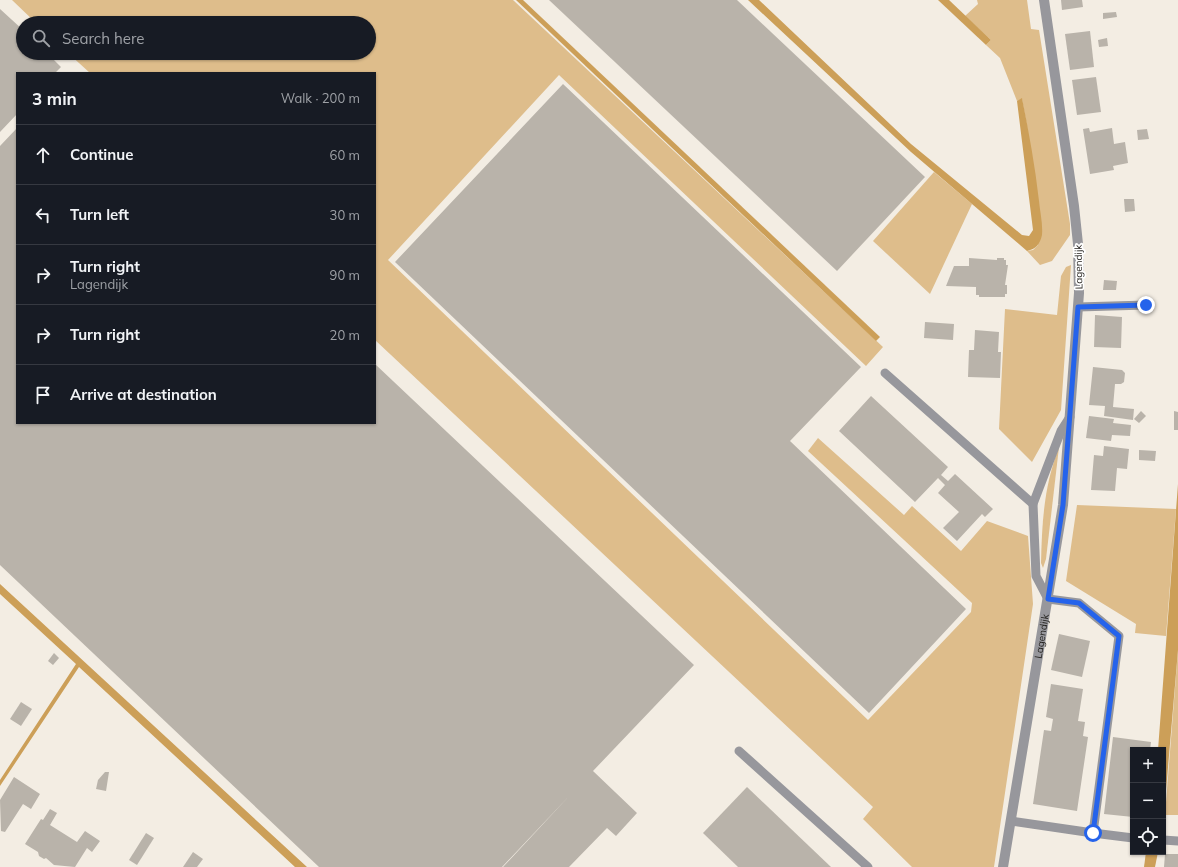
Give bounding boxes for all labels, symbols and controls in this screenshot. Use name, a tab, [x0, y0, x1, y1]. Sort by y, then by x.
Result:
search box	[16, 16, 376, 60]
icon: search	[30, 27, 52, 49]
text: Search here	[62, 29, 144, 48]
text: 3 min	[32, 88, 77, 109]
text: Walk · 200 m	[281, 90, 360, 106]
icon: ahead	[32, 144, 54, 166]
text: Continue	[70, 145, 133, 164]
text: 60 m	[330, 147, 360, 163]
icon: left	[32, 204, 54, 226]
text: Turn left	[70, 205, 129, 224]
text: 30 m	[330, 207, 360, 223]
street label: Lagendijk	[1072, 244, 1085, 289]
text: Turn right	[70, 257, 140, 276]
icon: right	[32, 264, 54, 286]
text: 90 m	[330, 267, 360, 283]
text: Lagendijk	[70, 276, 128, 292]
route end	[1137, 296, 1155, 314]
icon: right	[32, 324, 54, 346]
text: Turn right	[70, 325, 140, 344]
text: 20 m	[330, 327, 360, 343]
icon: arrive	[32, 384, 54, 406]
text: Arrive at destination	[70, 385, 217, 404]
street label: Lagendijk	[1032, 612, 1052, 659]
map controls	[1130, 747, 1166, 855]
button: +	[1130, 747, 1166, 783]
button: −	[1130, 783, 1166, 819]
button: locate	[1130, 819, 1166, 855]
route start	[1084, 824, 1102, 842]

